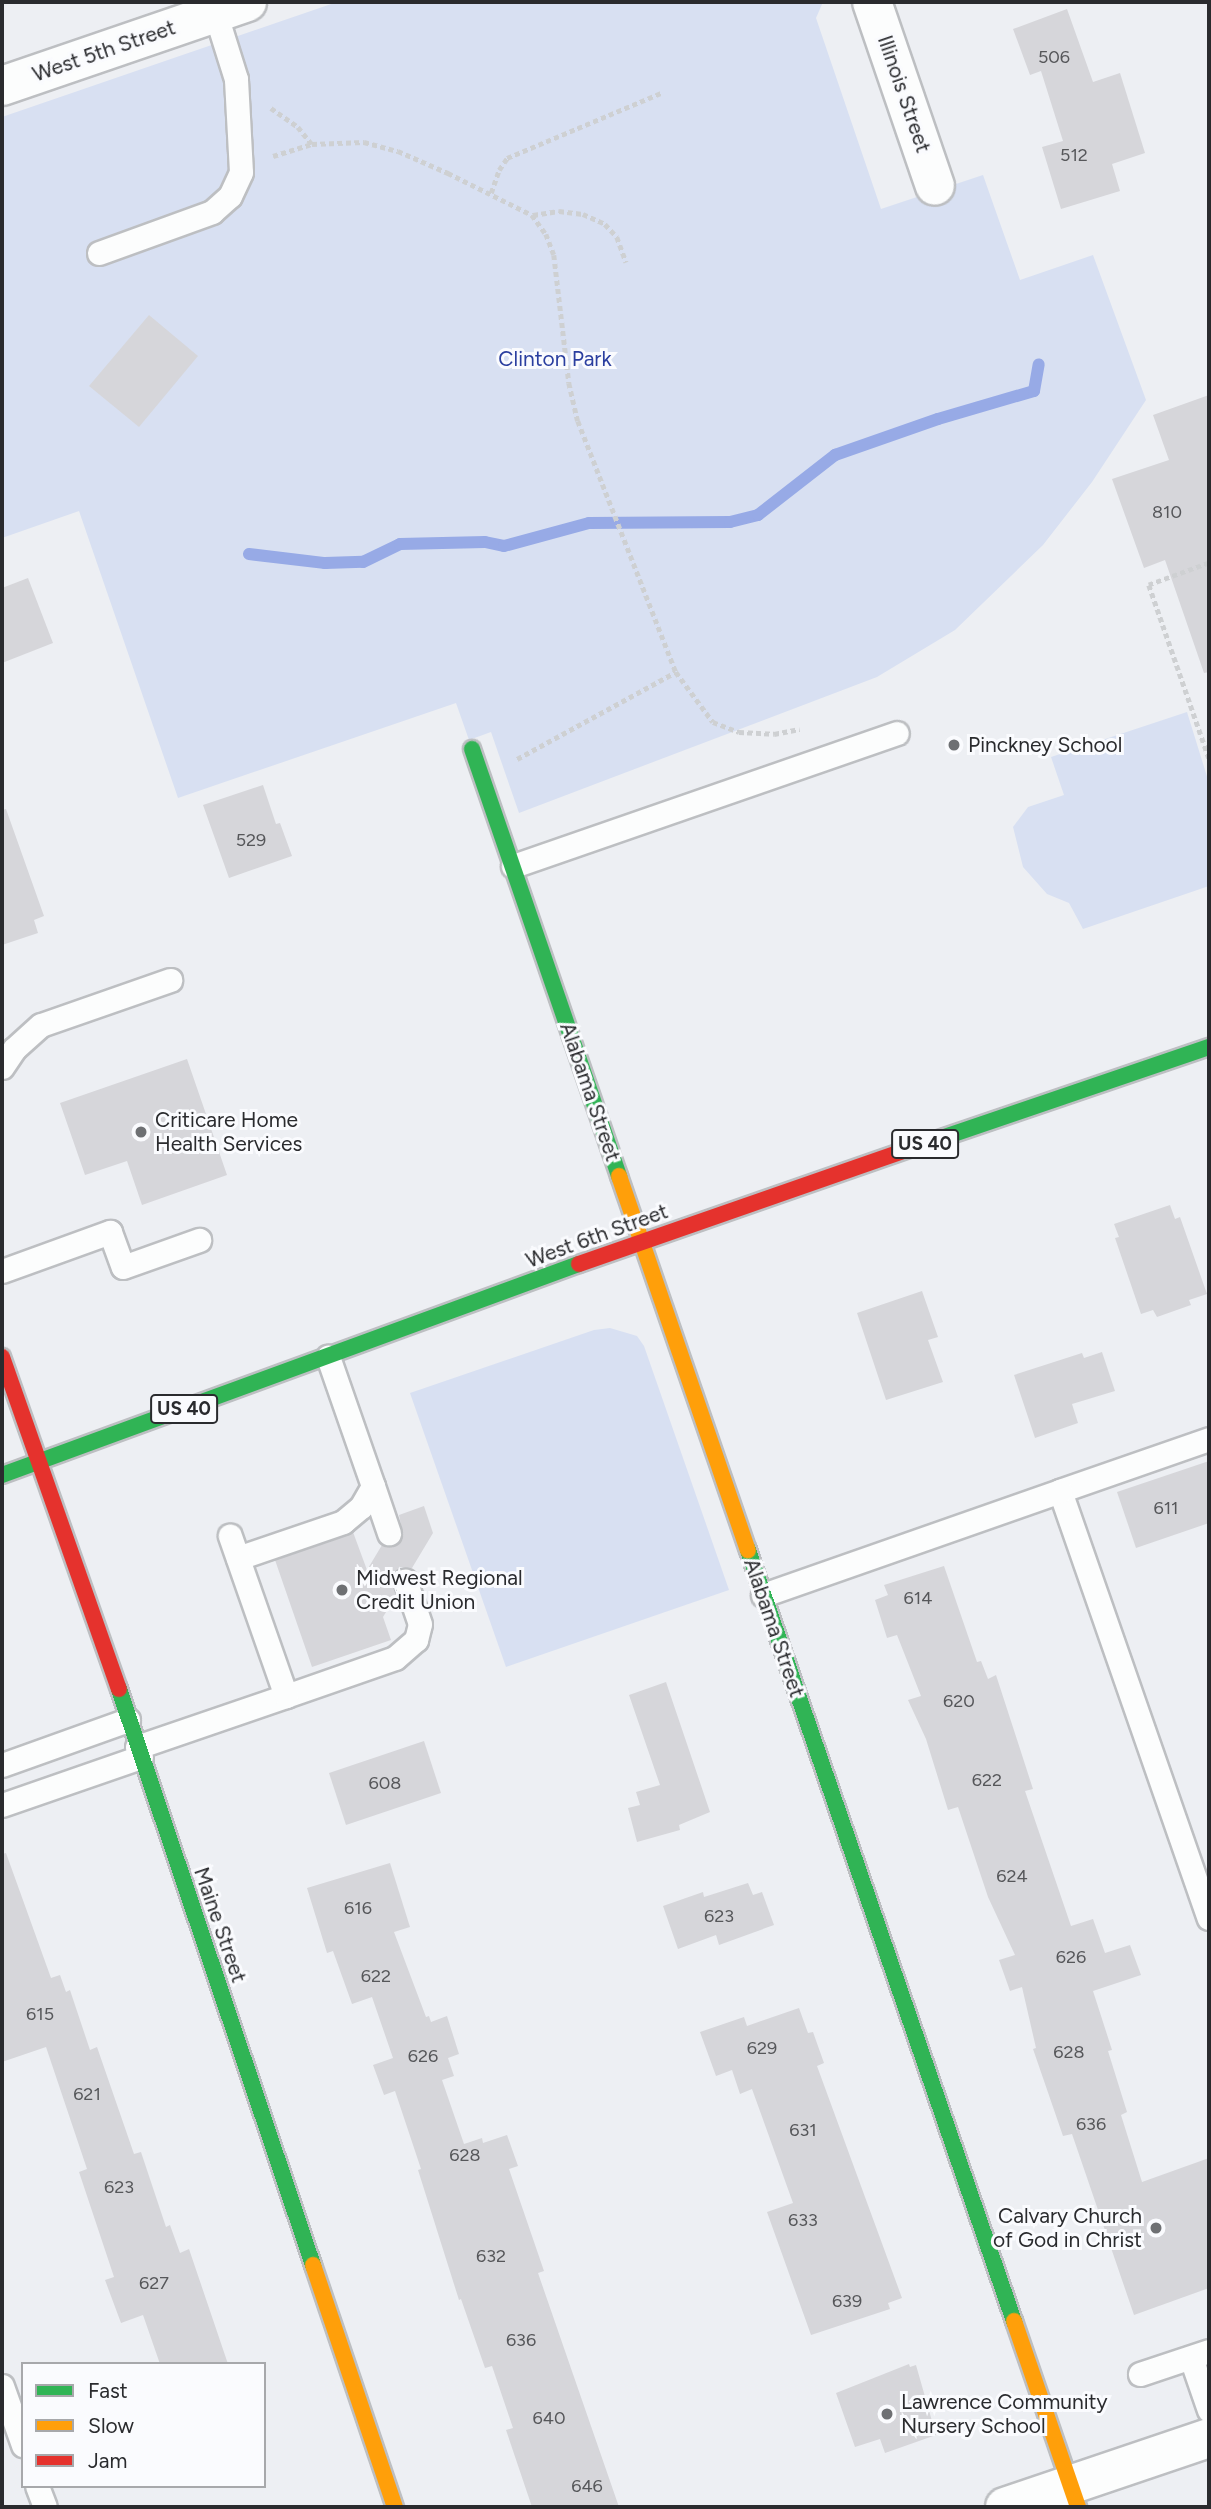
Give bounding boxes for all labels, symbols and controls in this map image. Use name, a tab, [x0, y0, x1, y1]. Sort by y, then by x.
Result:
street label: West 5th Street	[29, 15, 179, 87]
street label: Illinois Street	[872, 32, 936, 156]
house number: 506	[1038, 46, 1070, 68]
house number: 512	[1060, 144, 1088, 166]
park label: Clinton Park	[498, 346, 612, 372]
house number: 810	[1152, 501, 1182, 523]
place label: Pinckney School	[968, 732, 1122, 758]
marker: Pinckney School	[946, 737, 962, 753]
house number: 529	[236, 829, 266, 851]
street label: Alabama Street	[554, 1019, 626, 1165]
place label: Criticare Home Health Services	[155, 1107, 302, 1157]
marker: Criticare Home Health Services	[133, 1124, 149, 1140]
road number: US 40	[890, 1128, 960, 1160]
street label: West 6th Street	[523, 1199, 671, 1273]
road number: US 40	[149, 1394, 219, 1424]
house number: 611	[1153, 1497, 1179, 1519]
street label: Alabama Street	[738, 1555, 810, 1701]
place label: Midwest Regional Credit Union	[356, 1565, 523, 1615]
marker: Midwest Regional Credit Union	[334, 1582, 350, 1598]
house number: 614	[904, 1587, 932, 1609]
house number: 620	[943, 1690, 975, 1712]
house number: 622	[972, 1769, 1002, 1791]
house number: 608	[369, 1772, 401, 1794]
street label: Maine Street	[188, 1864, 252, 1986]
house number: 624	[996, 1865, 1028, 1887]
house number: 616	[344, 1897, 372, 1919]
house number: 623	[704, 1905, 734, 1927]
house number: 626	[1056, 1946, 1086, 1968]
house number: 622	[361, 1965, 391, 1987]
house number: 615	[26, 2003, 54, 2025]
house number: 629	[747, 2037, 777, 2059]
house number: 628	[1053, 2041, 1085, 2063]
house number: 626	[408, 2045, 438, 2067]
house number: 621	[73, 2083, 101, 2105]
house number: 636	[1076, 2113, 1106, 2135]
house number: 631	[789, 2119, 817, 2141]
house number: 628	[449, 2144, 481, 2166]
house number: 623	[104, 2176, 134, 2198]
place label: Calvary Church of God in Christ	[993, 2203, 1142, 2253]
house number: 633	[788, 2209, 818, 2231]
marker: Calvary Church of God in Christ	[1148, 2220, 1164, 2236]
house number: 632	[476, 2245, 506, 2267]
house number: 627	[139, 2272, 169, 2294]
house number: 639	[832, 2290, 862, 2312]
house number: 636	[506, 2329, 536, 2351]
legend	[21, 2362, 266, 2488]
text: Fast	[88, 2378, 128, 2403]
place label: Lawrence Community Nursery School	[901, 2389, 1108, 2439]
marker: Lawrence Community Nursery School	[879, 2406, 895, 2422]
house number: 640	[533, 2407, 565, 2429]
text: Slow	[88, 2413, 134, 2438]
text: Jam	[88, 2448, 127, 2473]
house number: 646	[571, 2475, 603, 2497]

